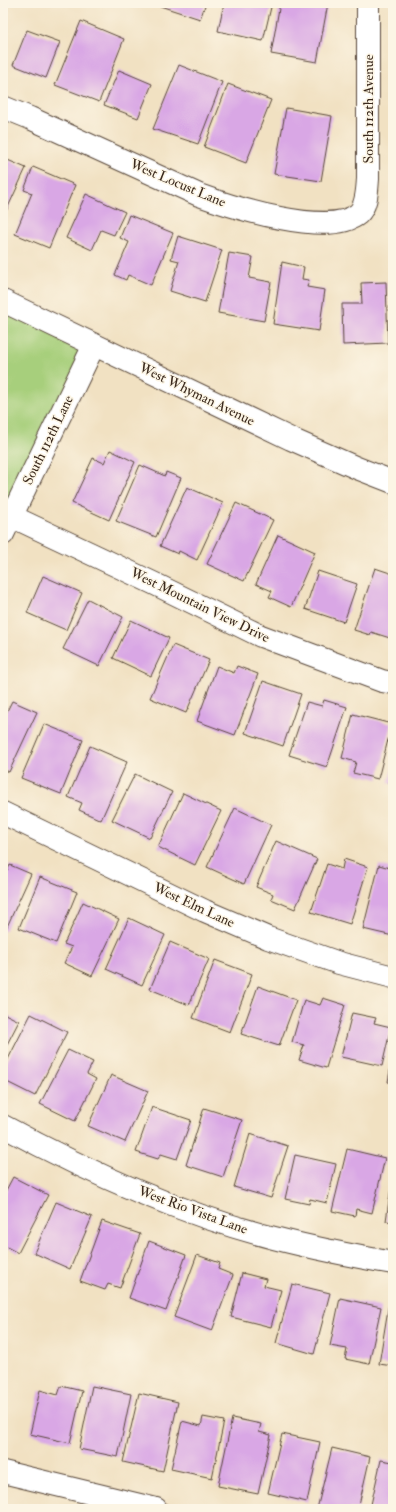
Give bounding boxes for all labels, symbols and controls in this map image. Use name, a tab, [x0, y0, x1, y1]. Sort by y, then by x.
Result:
street label: South 112th Avenue	[360, 54, 377, 164]
street label: West Locust Lane	[127, 155, 229, 211]
street label: West Whyman Avenue	[135, 358, 258, 430]
street label: South 112th Lane	[19, 392, 77, 488]
street label: West Mountain View Drive	[127, 563, 272, 646]
street label: West Elm Lane	[150, 878, 237, 931]
street label: West Rio Vista Lane	[135, 1182, 250, 1238]

